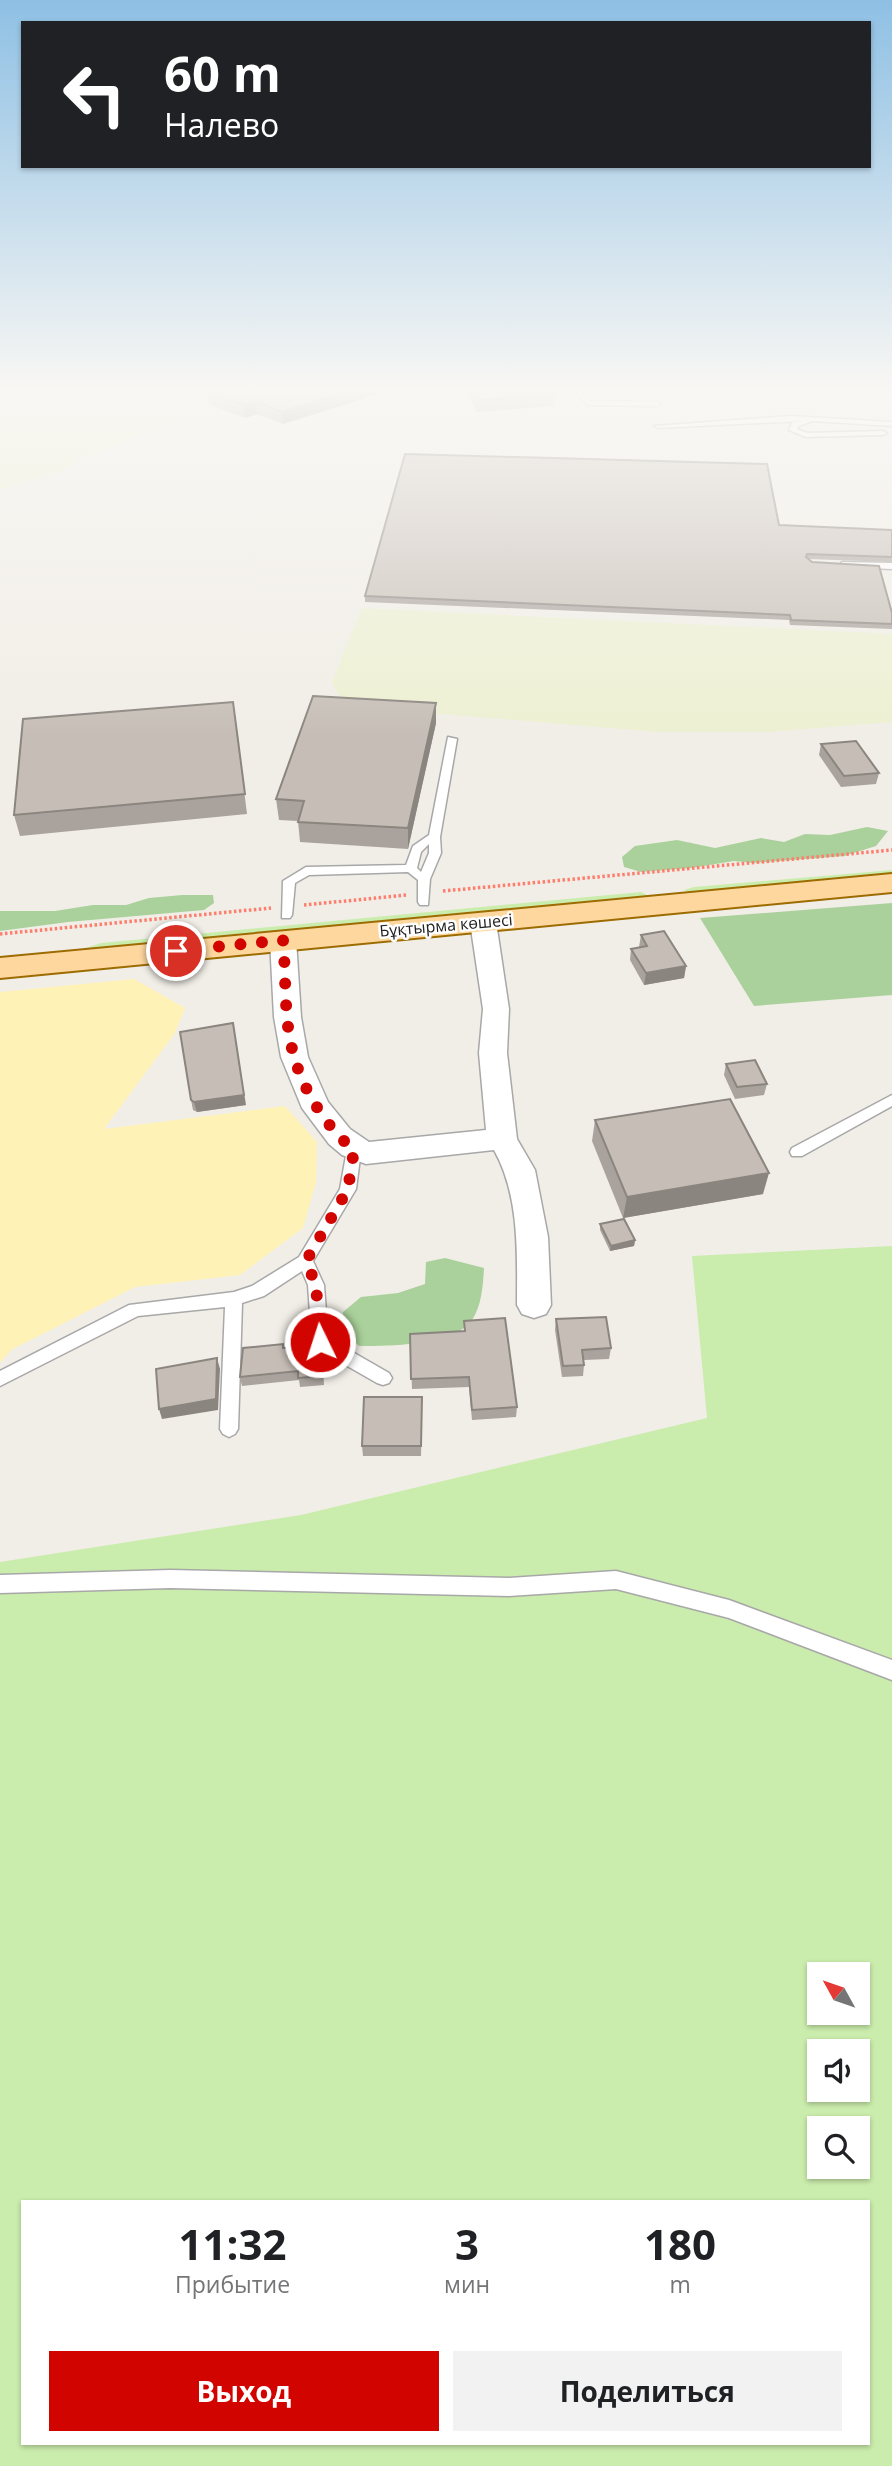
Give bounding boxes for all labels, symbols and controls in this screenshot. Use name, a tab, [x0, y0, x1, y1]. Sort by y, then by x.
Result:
text: 60 m	[164, 40, 281, 106]
icon: left	[49, 49, 140, 140]
text: Налево	[164, 103, 279, 146]
street label: Бұқтырма көшесі	[378, 908, 514, 942]
pin	[146, 921, 206, 981]
icon: arrive	[157, 932, 195, 970]
position arrow	[283, 1305, 357, 1379]
north arrow	[807, 1962, 870, 2025]
map controls	[807, 1962, 870, 2179]
button: sound	[807, 2039, 870, 2102]
button: search	[807, 2116, 870, 2179]
text: 11:32	[178, 2215, 287, 2272]
text: 3	[455, 2215, 479, 2272]
text: 180	[644, 2215, 716, 2272]
text: Прибытие	[175, 2268, 290, 2300]
text: мин	[444, 2268, 490, 2300]
text: m	[669, 2268, 691, 2300]
button: Выход	[49, 2351, 439, 2431]
button: Поделиться	[453, 2351, 842, 2431]

